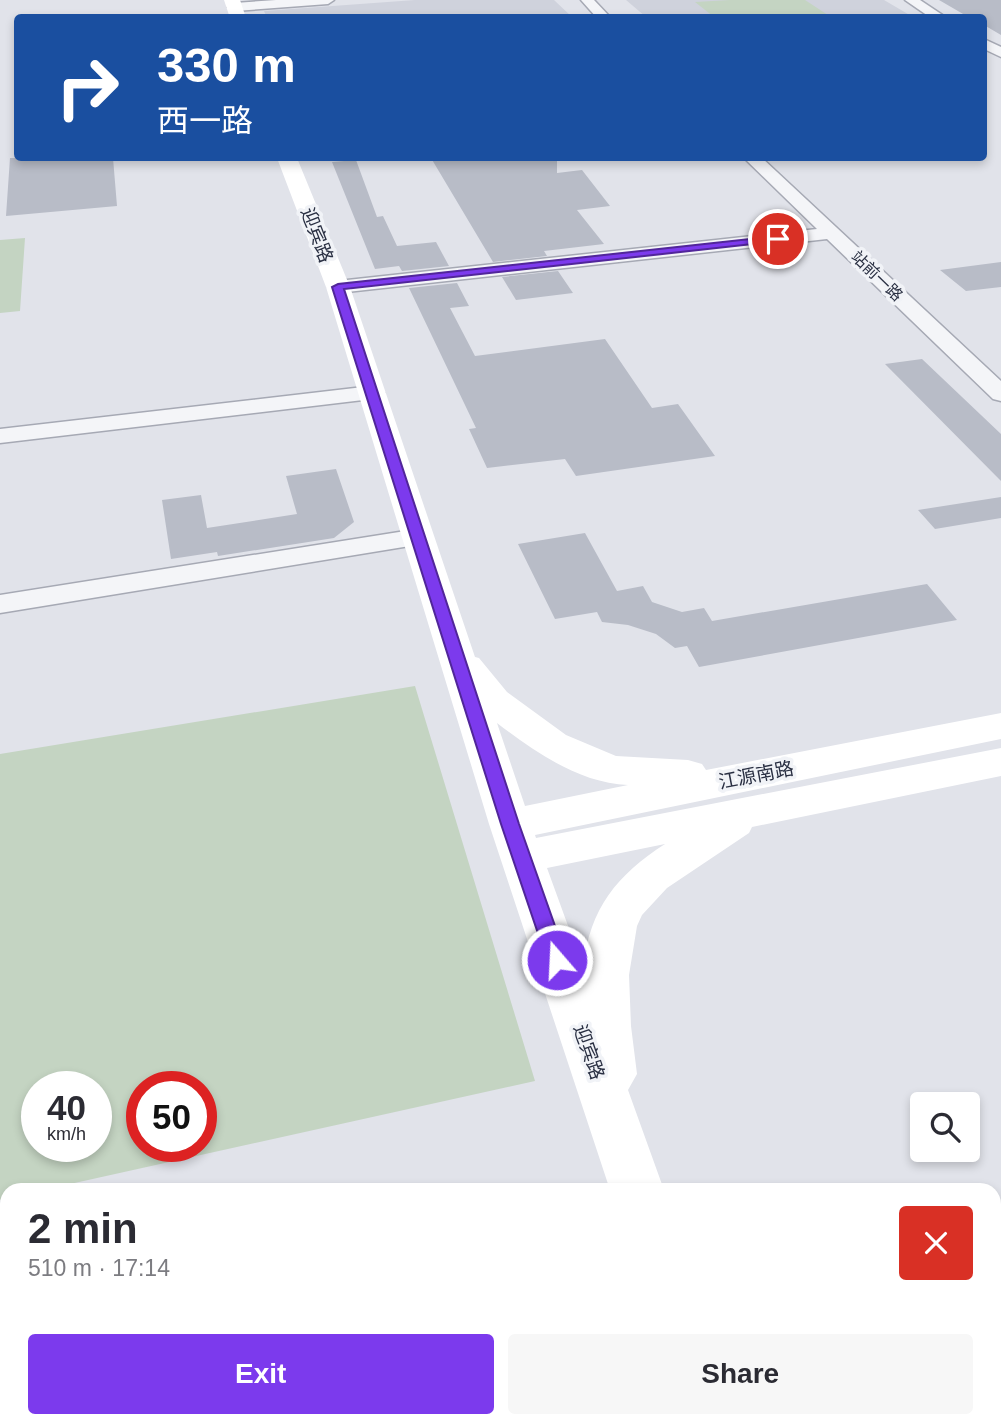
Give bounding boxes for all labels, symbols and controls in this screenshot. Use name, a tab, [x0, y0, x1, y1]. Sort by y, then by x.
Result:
text: 330 m	[157, 38, 296, 92]
icon: right	[42, 42, 133, 133]
text: 西一路	[157, 103, 253, 139]
street label: 迎宾路	[297, 205, 337, 265]
pin	[748, 209, 808, 269]
icon: arrive	[759, 220, 797, 258]
street label: 站前一路	[848, 248, 906, 304]
street label: 江源南路	[717, 757, 795, 793]
position arrow	[520, 923, 594, 997]
street label: 迎宾路	[570, 1022, 608, 1082]
speed limit sign: 50	[126, 1071, 217, 1162]
text: 40	[47, 1088, 86, 1127]
map controls	[910, 1092, 980, 1162]
button: search	[910, 1092, 980, 1162]
text: km/h	[47, 1124, 86, 1144]
text: 2 min	[28, 1205, 138, 1252]
button: close	[899, 1206, 973, 1280]
text: 510 m · 17:14	[28, 1255, 170, 1281]
button: Exit	[28, 1334, 494, 1414]
button: Share	[508, 1334, 973, 1414]

